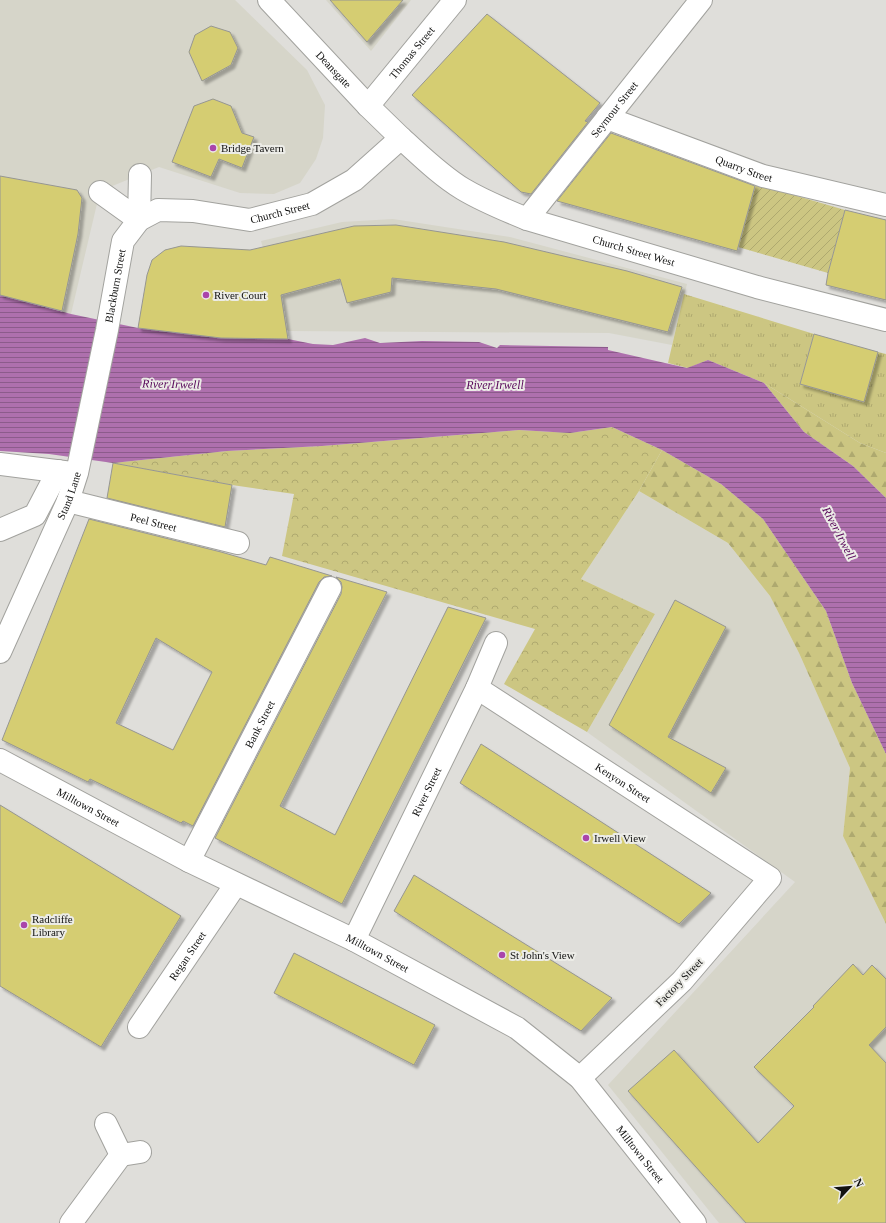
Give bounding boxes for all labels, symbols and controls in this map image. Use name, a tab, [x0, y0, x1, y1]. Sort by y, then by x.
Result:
street label: Thomas Street	[387, 24, 437, 81]
street label: Deansgate	[314, 49, 354, 90]
street label: Seymour Street	[588, 79, 640, 140]
place label: Bridge Tavern	[221, 142, 284, 154]
marker: Bridge Tavern	[208, 143, 218, 153]
street label: Quarry Street	[714, 153, 774, 184]
street label: Church Street	[249, 199, 311, 226]
street label: Church Street West	[591, 233, 676, 268]
street label: Blackburn Street	[102, 248, 127, 323]
place label: River Court	[214, 289, 266, 301]
marker: River Court	[201, 290, 211, 300]
water label: River Irwell	[141, 376, 201, 392]
water label: River Irwell	[465, 378, 524, 392]
street label: Stand Lane	[55, 470, 83, 521]
water label: River Irwell	[819, 503, 859, 562]
street label: Peel Street	[129, 511, 178, 534]
street label: Bank Street	[242, 698, 277, 750]
street label: Kenyon Street	[593, 760, 653, 805]
street label: River Street	[409, 765, 443, 818]
street label: Milltown Street	[55, 785, 122, 829]
place label: Irwell View	[594, 832, 646, 844]
marker: Irwell View	[581, 833, 591, 843]
place label: Radcliffe Library	[32, 913, 73, 938]
marker: Radcliffe Library	[19, 920, 29, 930]
street label: Regan Street	[166, 929, 208, 983]
street label: Milltown Street	[344, 931, 411, 974]
place label: St John's View	[510, 949, 575, 961]
marker: St John's View	[497, 950, 507, 960]
street label: Factory Street	[653, 956, 705, 1008]
street label: Milltown Street	[614, 1123, 667, 1185]
north arrow	[830, 1167, 870, 1207]
text: N	[852, 1176, 866, 1189]

